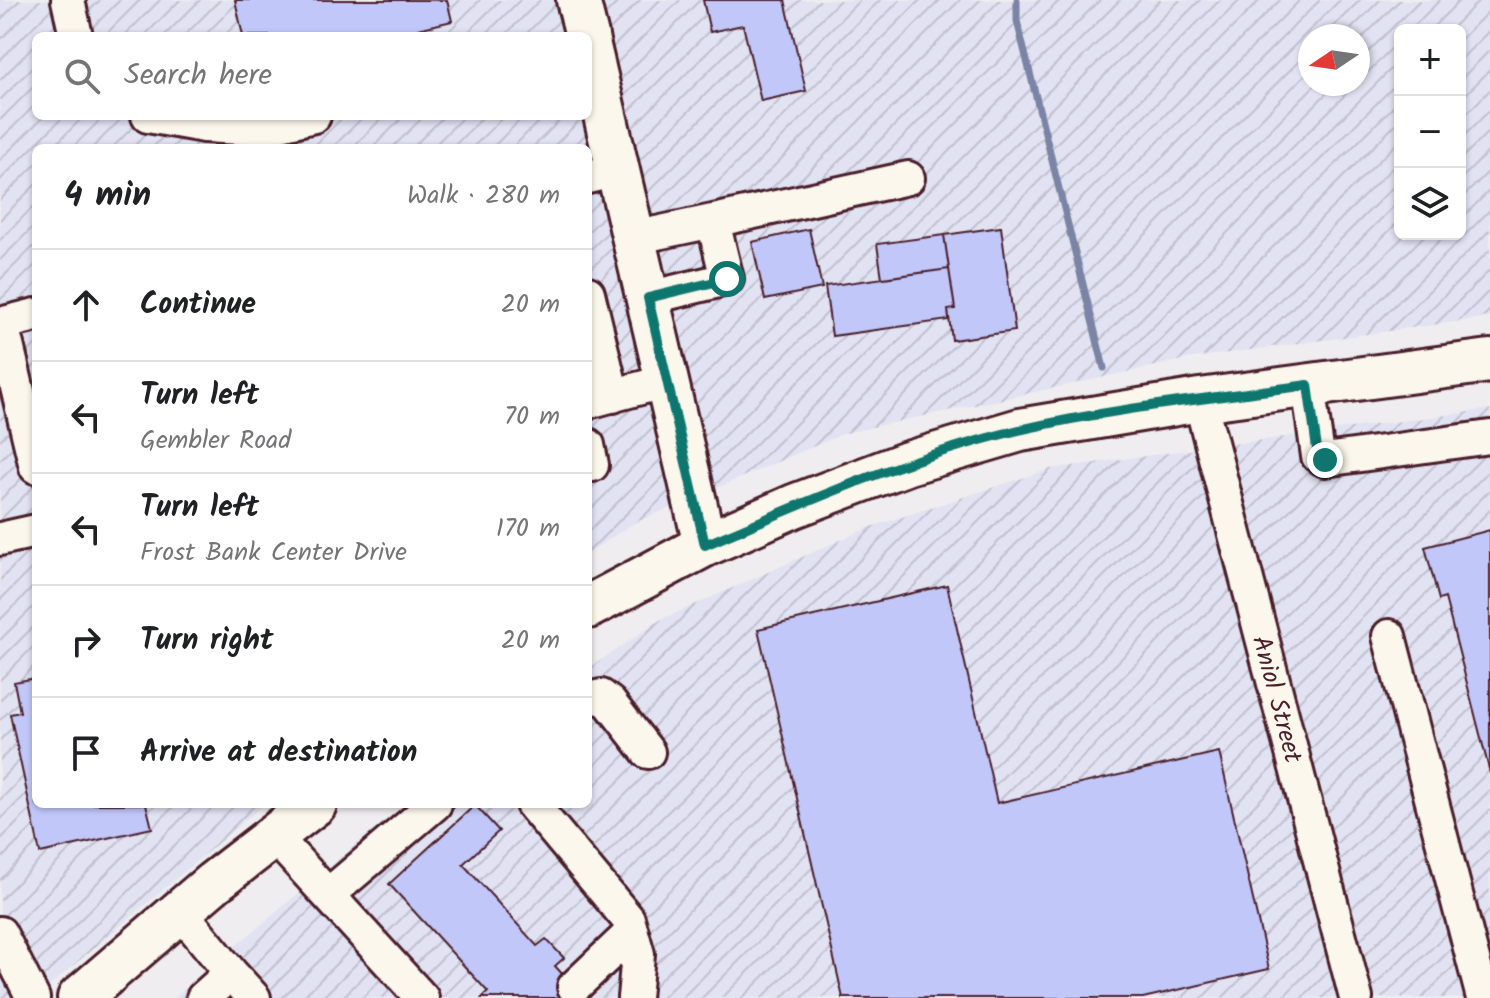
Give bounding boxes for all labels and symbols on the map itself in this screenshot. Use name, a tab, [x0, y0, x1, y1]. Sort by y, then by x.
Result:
north arrow	[1298, 24, 1370, 96]
route start	[709, 261, 745, 297]
route end	[1307, 442, 1343, 478]
street label: Aniol Street	[1239, 631, 1313, 769]

